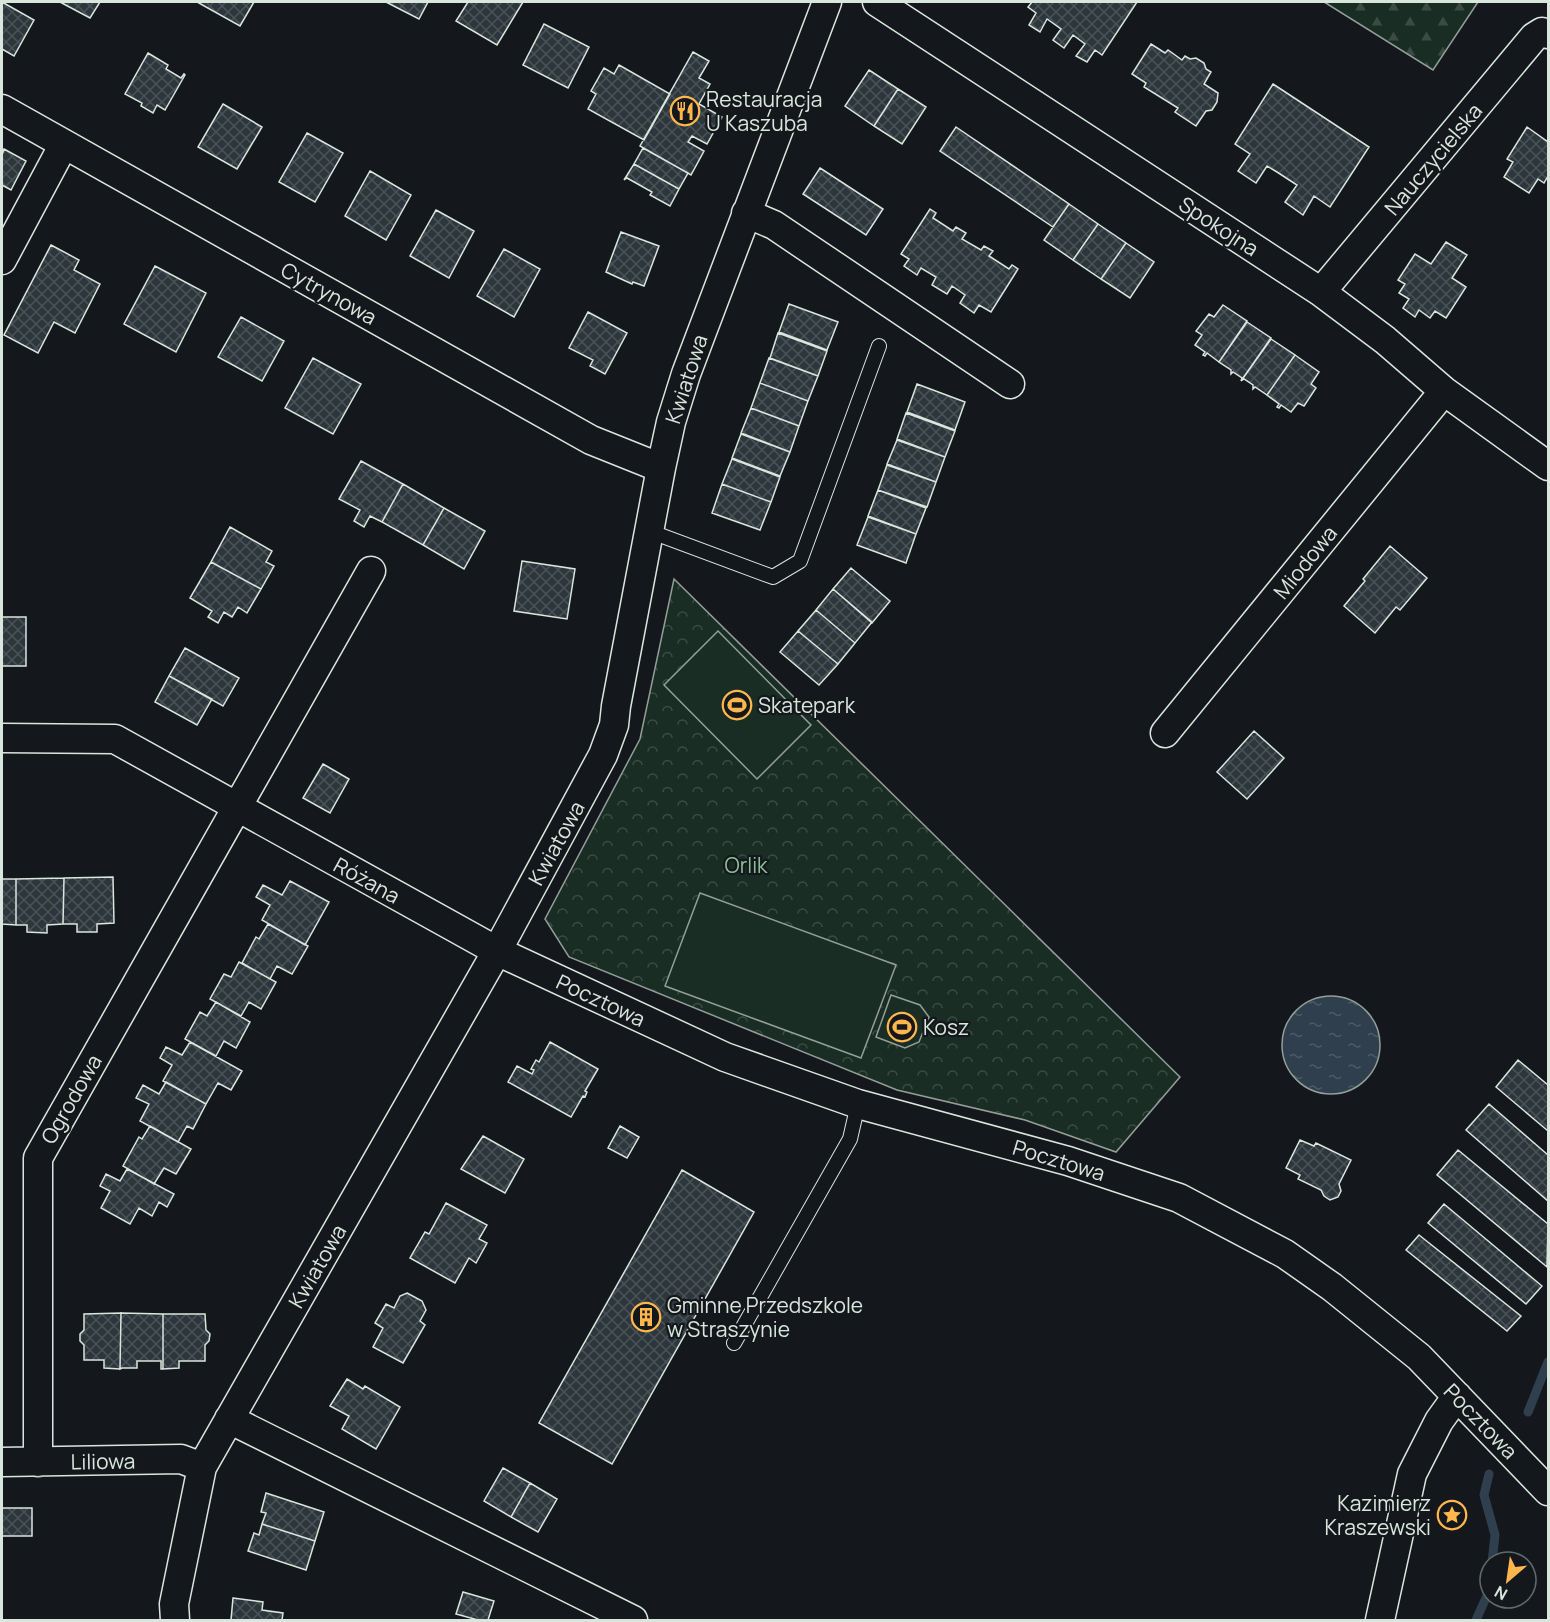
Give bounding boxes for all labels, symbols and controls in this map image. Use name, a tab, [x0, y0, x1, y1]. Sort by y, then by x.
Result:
place label: Restauracja U Kaszuba	[706, 85, 822, 137]
restaurant icon: Restauracja U Kaszuba	[669, 95, 701, 127]
street label: Nauczycielska	[1378, 97, 1488, 221]
street label: Spokojna	[1174, 190, 1264, 262]
street label: Cytrynowa	[276, 255, 382, 331]
street label: Kwiatowa	[658, 331, 714, 427]
street label: Miodowa	[1267, 520, 1343, 604]
sports icon: Skatepark	[721, 689, 753, 721]
place label: Skatepark	[758, 691, 856, 719]
street label: Kwiatowa	[521, 796, 591, 890]
street label: Różana	[329, 850, 405, 910]
park label: Orlik	[725, 851, 768, 879]
street label: Pocztowa	[552, 967, 650, 1033]
sports icon: Kosz	[886, 1011, 918, 1043]
place label: Kosz	[923, 1013, 969, 1041]
street label: Ogrodowa	[34, 1049, 108, 1149]
street label: Pocztowa	[1010, 1133, 1108, 1187]
street label: Kwiatowa	[282, 1219, 352, 1313]
place label: Gminne Przedszkole w Straszynie	[667, 1291, 863, 1343]
building icon: Gminne Przedszkole w Straszynie	[630, 1301, 662, 1333]
street label: Pocztowa	[1438, 1377, 1524, 1465]
street label: Liliowa	[70, 1446, 136, 1476]
place label: Kazimierz Kraszewski	[1325, 1489, 1431, 1541]
place icon: Kazimierz Kraszewski	[1436, 1499, 1468, 1531]
north arrow	[1478, 1550, 1538, 1610]
text: N	[1490, 1581, 1511, 1606]

